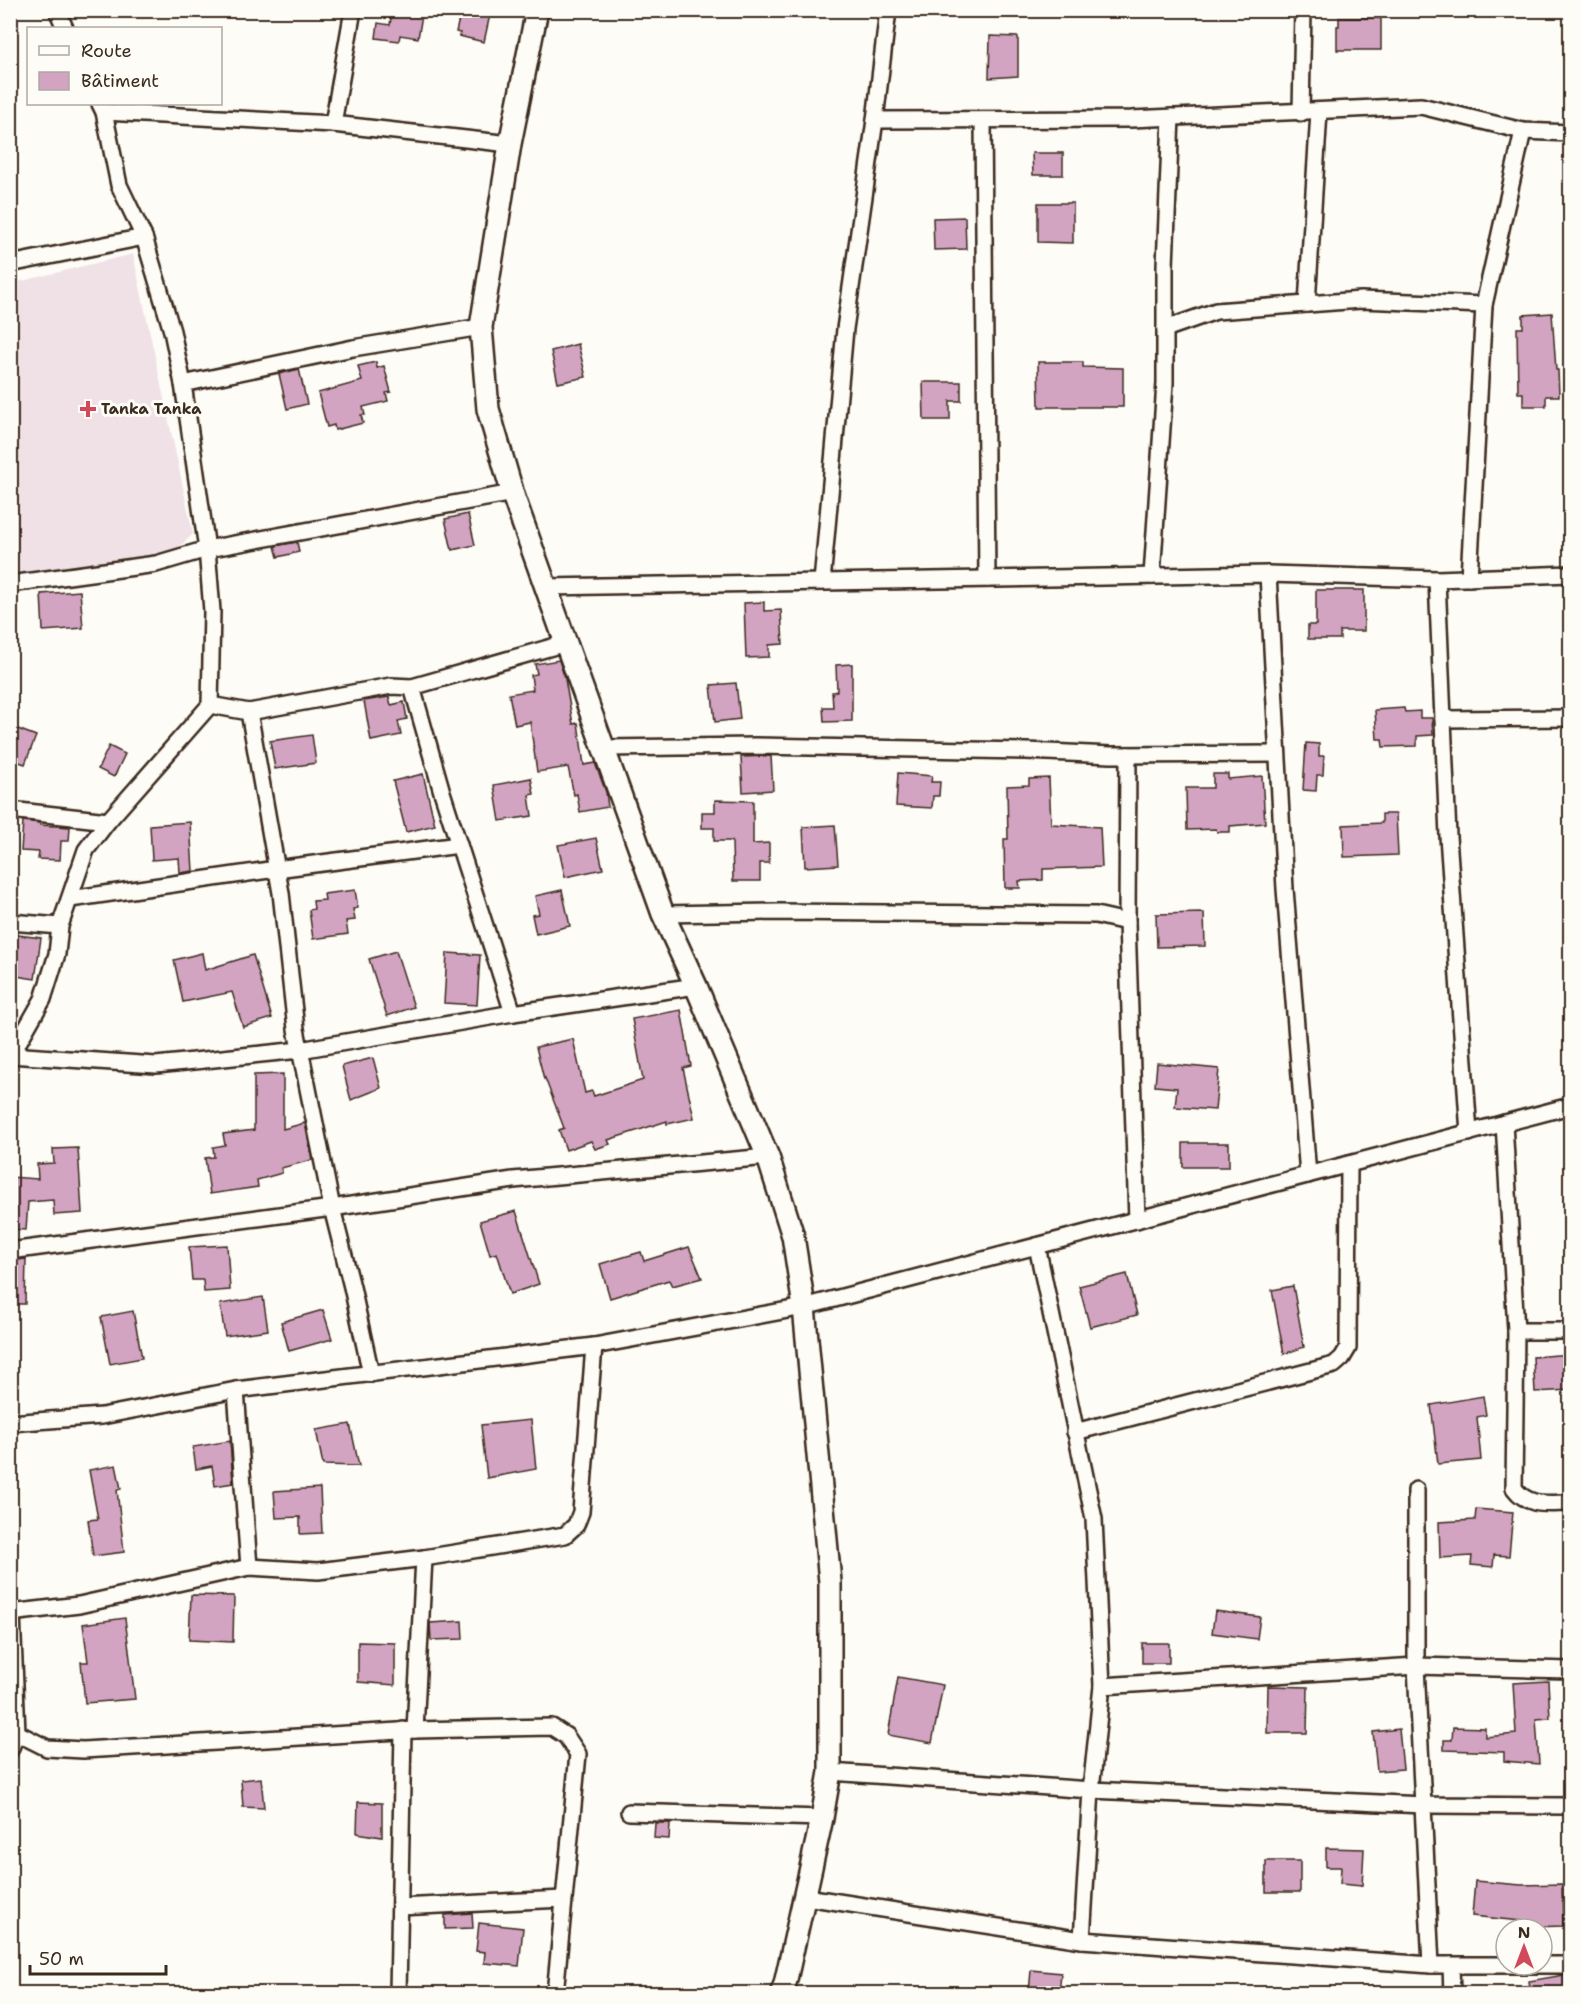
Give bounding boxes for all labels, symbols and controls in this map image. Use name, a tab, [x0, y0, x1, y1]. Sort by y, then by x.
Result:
legend	[27, 27, 222, 105]
text: Route	[81, 39, 132, 63]
text: Bâtiment	[81, 69, 159, 93]
place label: Tanka Tanka	[101, 399, 202, 419]
marker: Tanka Tanka	[79, 400, 97, 418]
north arrow	[1494, 1917, 1554, 1977]
text: N	[1518, 1922, 1530, 1943]
scale bar	[30, 1938, 166, 1976]
text: 50 m	[39, 1947, 84, 1971]

